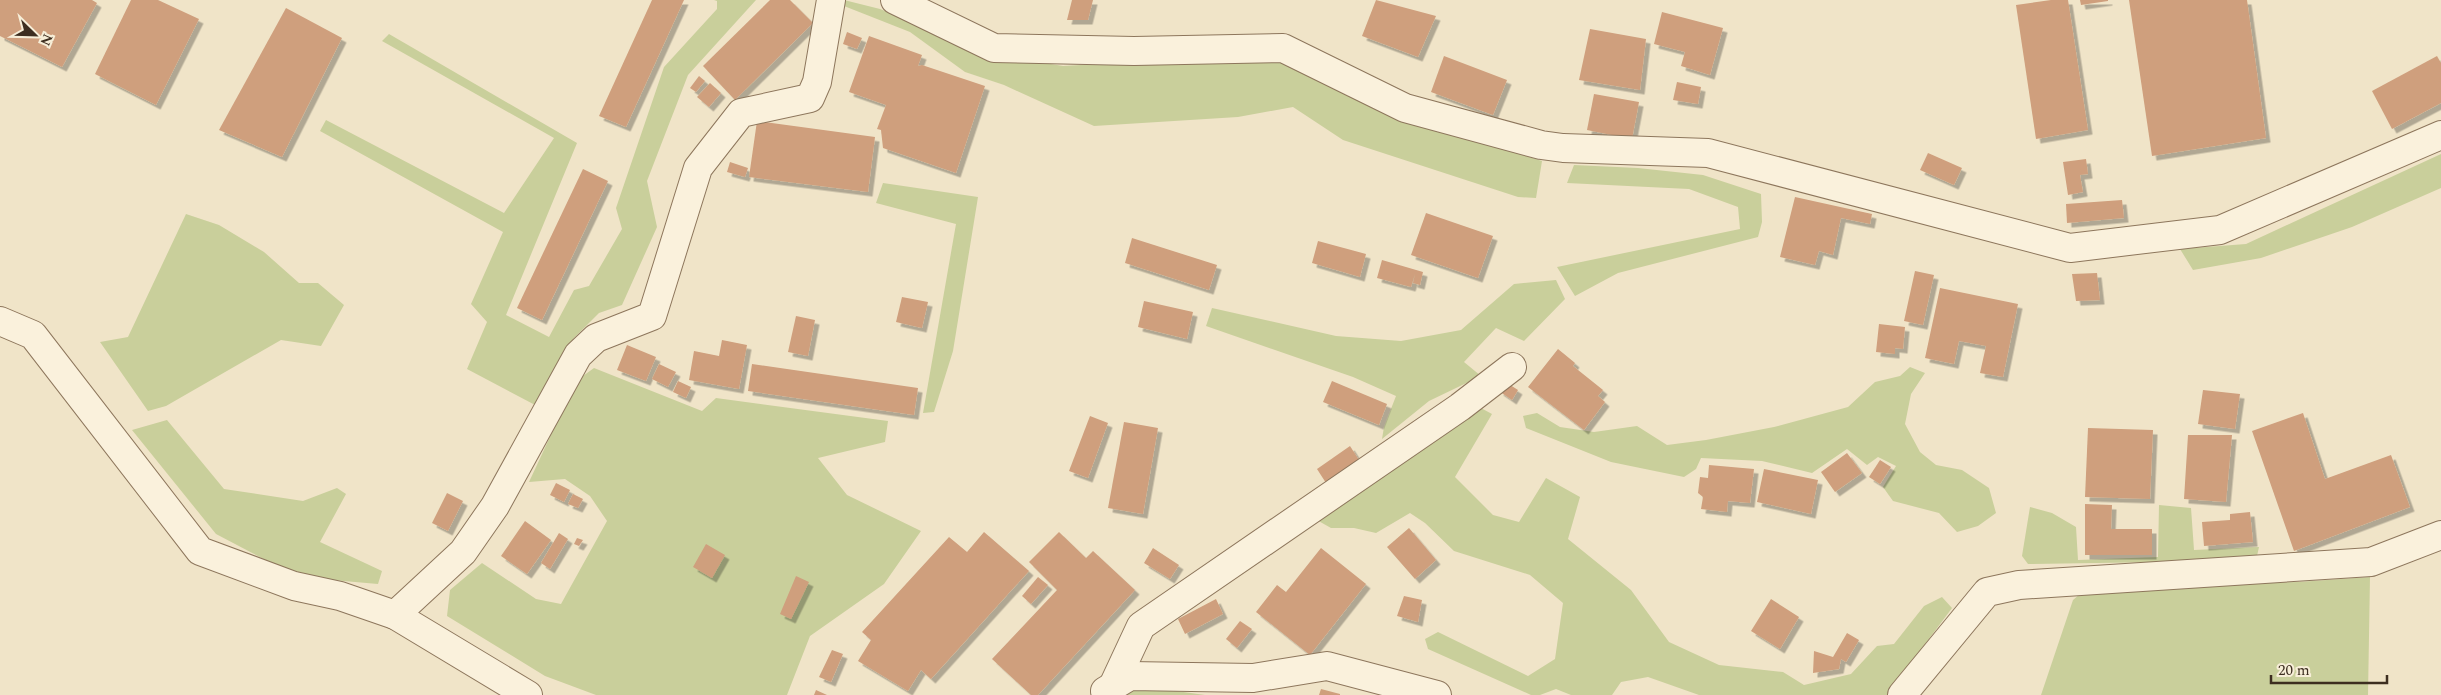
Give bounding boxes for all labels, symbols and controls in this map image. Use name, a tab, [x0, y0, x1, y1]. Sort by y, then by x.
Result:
north arrow	[10, 10, 60, 60]
text: N	[35, 31, 58, 49]
scale bar	[2271, 652, 2387, 684]
text: 20 m	[2278, 659, 2310, 682]

